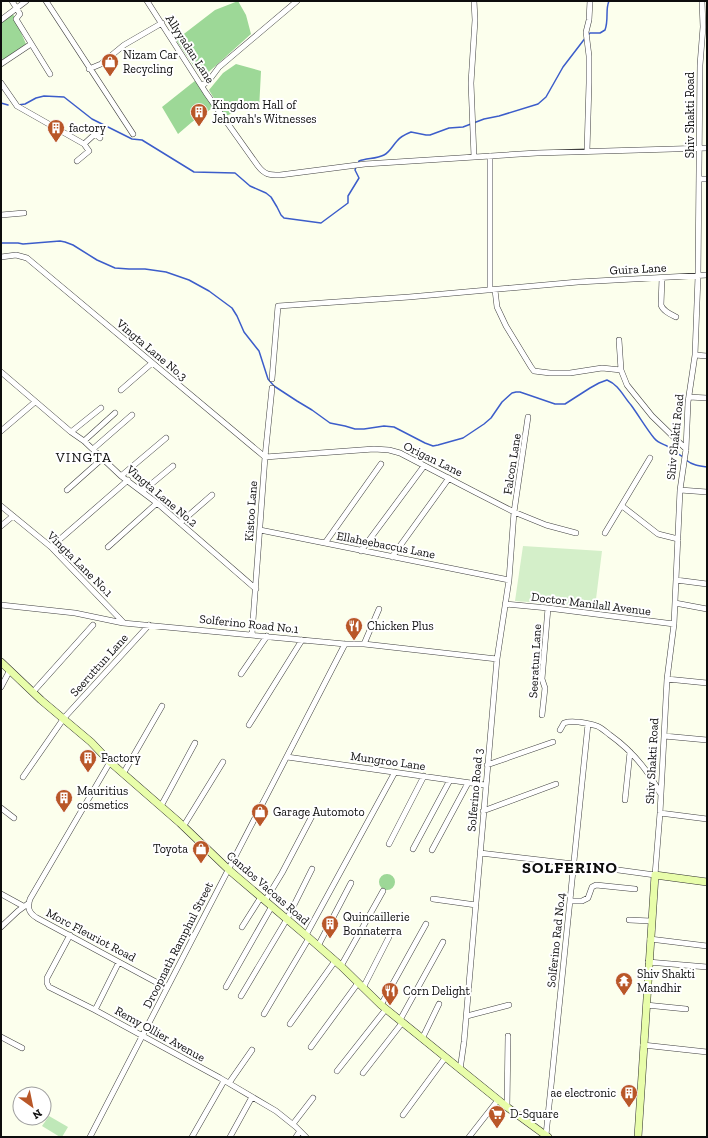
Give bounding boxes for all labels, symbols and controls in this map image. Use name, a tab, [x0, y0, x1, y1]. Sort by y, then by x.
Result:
street label: Allyyadan Lane	[163, 12, 218, 86]
place label: Nizam Car Recycling	[123, 48, 178, 76]
shop icon: Nizam Car Recycling	[100, 52, 120, 77]
street label: Shiv Shakti Road	[683, 71, 697, 158]
place label: Kingdom Hall of Jehovah's Witnesses	[212, 98, 317, 126]
building icon: Kingdom Hall of Jehovah's Witnesses	[189, 102, 209, 127]
building icon: factory	[46, 118, 66, 143]
place label: factory	[69, 121, 107, 135]
street label: Guira Lane	[609, 261, 667, 277]
street label: Vingta Lane No.3	[113, 316, 190, 384]
street label: Shiv Shakti Road	[664, 393, 687, 481]
street label: Falcon Lane	[500, 432, 524, 496]
street label: Origan Lane	[401, 439, 465, 479]
district label: VINGTA	[55, 449, 112, 466]
street label: Vingta Lane No.2	[123, 462, 200, 530]
street label: Kistoo Lane	[242, 480, 260, 542]
street label: Vingta Lane No.1	[44, 528, 116, 600]
street label: Ellaheebaccus Lane	[336, 529, 437, 561]
street label: Doctor Manilall Avenue	[530, 590, 652, 618]
street label: Solferino Road No.1	[199, 612, 300, 636]
restaurant icon: Chicken Plus	[344, 616, 364, 641]
place label: Chicken Plus	[367, 619, 434, 633]
street label: Seeratun Lane	[526, 623, 544, 698]
street label: Seeruttun Lane	[67, 630, 131, 699]
street label: Shiv Shakti Road	[643, 717, 661, 804]
building icon: Factory	[78, 748, 98, 773]
street label: Solferino Road 3	[464, 748, 486, 832]
street label: Mungroo Lane	[350, 749, 427, 773]
place label: Factory	[101, 751, 142, 765]
place label: Mauritius cosmetics	[77, 784, 129, 812]
building icon: Mauritius cosmetics	[54, 788, 74, 813]
shop icon: Garage Automoto	[250, 802, 270, 827]
place label: Garage Automoto	[273, 805, 365, 819]
shop icon: Toyota	[191, 839, 211, 864]
place label: Toyota	[153, 842, 188, 856]
street label: Candos Vacoas Road	[224, 848, 312, 928]
district label: SOLFERINO	[522, 858, 618, 877]
street label: Droopnath Ramphul Street	[140, 879, 216, 1011]
street label: Solferino Rad No.4	[544, 891, 568, 988]
street label: Morc Fleuriot Road	[44, 905, 139, 965]
place label: Quincaillerie Bonnaterra	[343, 910, 410, 938]
building icon: Quincaillerie Bonnaterra	[320, 914, 340, 939]
place label: Shiv Shakti Mandhir	[637, 967, 695, 995]
temple icon: Shiv Shakti Mandhir	[614, 971, 634, 996]
restaurant icon: Corn Delight	[380, 981, 400, 1006]
place label: Corn Delight	[403, 984, 470, 998]
street label: Remy Ollier Avenue	[113, 1003, 208, 1065]
building icon: ae electronic	[619, 1083, 639, 1108]
north arrow	[12, 1086, 52, 1126]
place label: ae electronic	[550, 1086, 616, 1100]
supermarket icon: D-Square	[487, 1104, 507, 1129]
text: N	[30, 1106, 44, 1122]
place label: D-Square	[510, 1107, 559, 1121]

